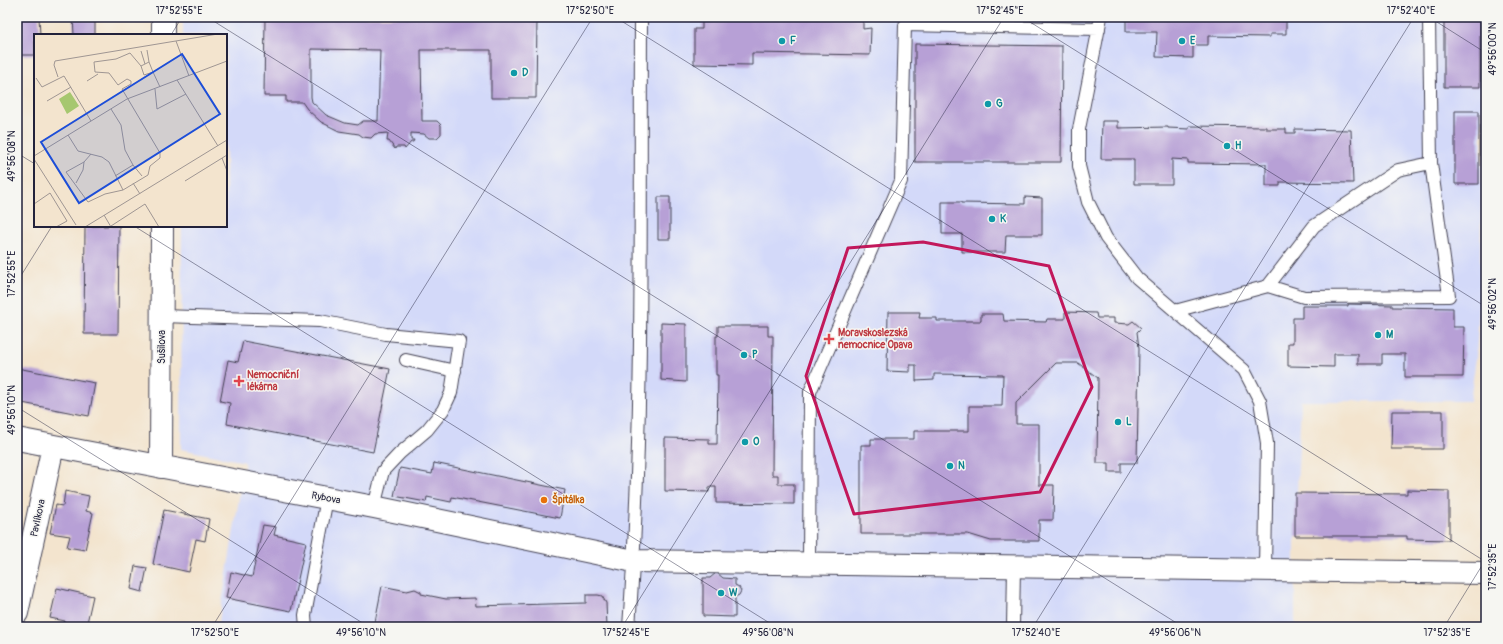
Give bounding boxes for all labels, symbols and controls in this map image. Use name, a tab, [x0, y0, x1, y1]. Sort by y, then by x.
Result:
text: 17°52'55"E	[156, 5, 202, 17]
text: 17°52'50"E	[566, 5, 614, 17]
text: 17°52'45"E	[976, 5, 1024, 17]
text: 17°52'40"E	[1387, 5, 1435, 17]
text: 49°56'00"N	[1487, 22, 1499, 76]
inset map	[34, 34, 227, 227]
place label: F	[790, 35, 796, 47]
place label: E	[1190, 35, 1196, 47]
marker: F	[777, 36, 787, 46]
marker: E	[1177, 36, 1187, 46]
place label: D	[522, 67, 529, 79]
marker: D	[509, 68, 519, 78]
place label: G	[996, 98, 1003, 110]
marker: G	[983, 99, 993, 109]
text: 49°56'08"N	[6, 130, 18, 182]
place label: H	[1235, 140, 1242, 152]
marker: H	[1222, 141, 1232, 151]
place label: K	[1000, 213, 1006, 225]
marker: K	[987, 214, 997, 224]
text: 17°52'55"E	[6, 251, 18, 297]
text: 49°56'02"N	[1487, 278, 1499, 330]
place label: Moravskoslezská nemocnice Opava	[838, 327, 913, 351]
place label: M	[1386, 329, 1393, 341]
street label: Sušilova	[156, 330, 168, 364]
marker: M	[1373, 330, 1383, 340]
marker: Moravskoslezská nemocnice Opava	[823, 333, 835, 345]
place label: P	[752, 349, 758, 361]
marker: P	[739, 350, 749, 360]
place label: Nemocniční lékárna	[247, 369, 299, 393]
marker: Nemocniční lékárna	[234, 376, 244, 386]
text: 49°56'10"N	[6, 385, 18, 435]
place label: L	[1126, 416, 1132, 428]
marker: L	[1113, 417, 1123, 427]
place label: O	[753, 436, 760, 448]
marker: O	[740, 437, 750, 447]
place label: N	[958, 460, 965, 472]
marker: N	[945, 461, 955, 471]
street label: Rybova	[310, 489, 342, 507]
place label: Špitálka	[552, 492, 585, 506]
marker: Špitálka	[539, 495, 549, 505]
street label: Pavlíkova	[28, 498, 48, 538]
text: 17°52'35"E	[1487, 544, 1499, 590]
place label: W	[729, 587, 738, 599]
marker: W	[716, 588, 726, 598]
text: 17°52'50"E	[191, 627, 239, 639]
text: 49°56'10"N	[336, 627, 386, 639]
text: 17°52'45"E	[602, 627, 650, 639]
text: 49°56'08"N	[742, 627, 794, 639]
text: 17°52'40"E	[1012, 627, 1060, 639]
text: 49°56'06"N	[1149, 627, 1201, 639]
text: 17°52'35"E	[1424, 627, 1470, 639]

